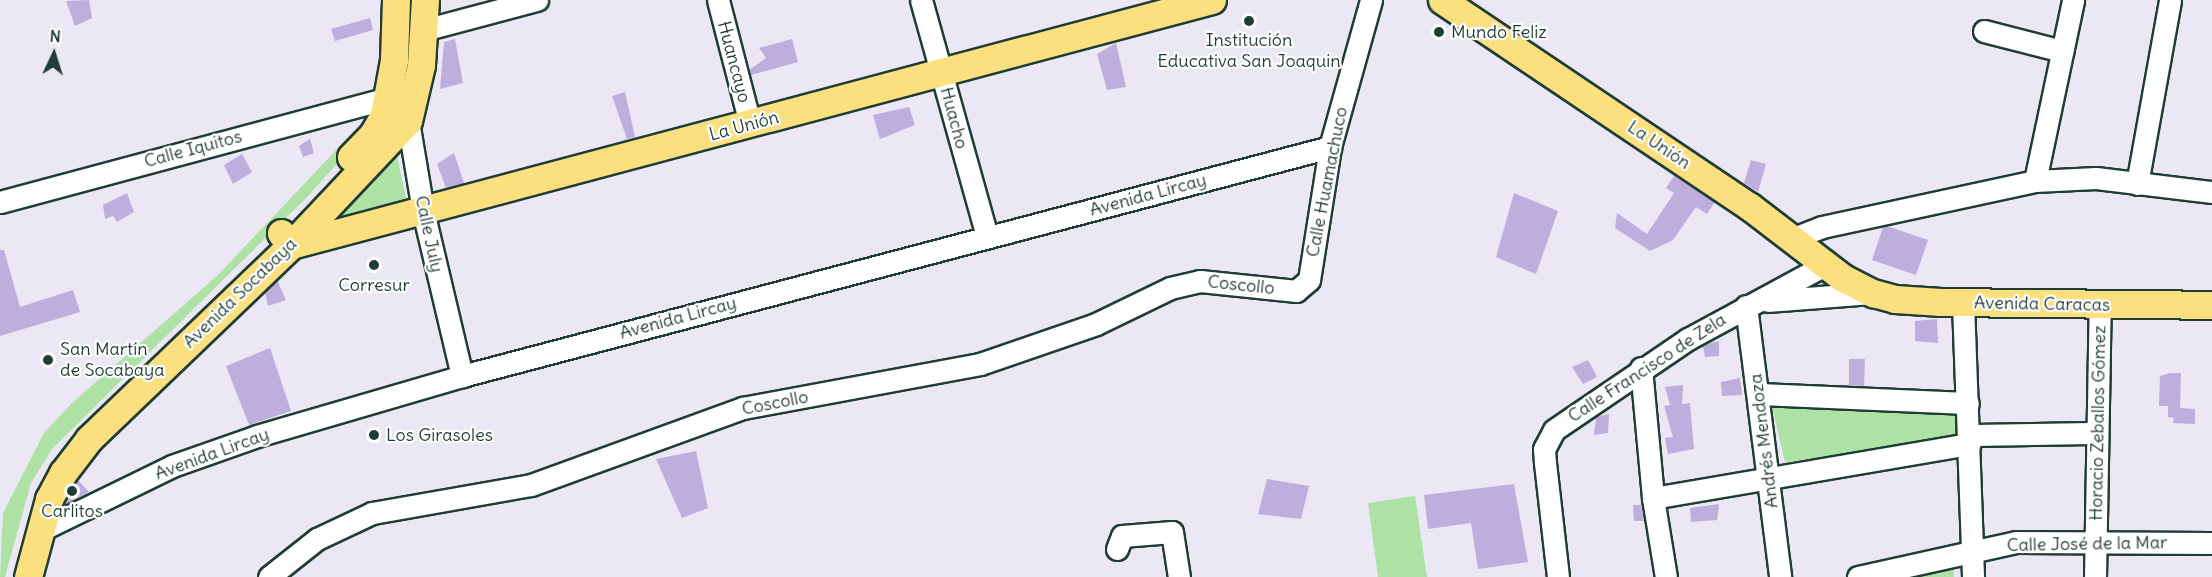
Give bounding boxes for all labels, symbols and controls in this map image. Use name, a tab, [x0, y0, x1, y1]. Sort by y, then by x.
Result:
marker: Institución Educativa San Joaquin	[1242, 14, 1256, 28]
street label: Huancayo	[713, 19, 755, 105]
place label: Mundo Feliz	[1451, 21, 1547, 43]
north arrow	[24, 24, 84, 84]
marker: Mundo Feliz	[1432, 25, 1446, 39]
text: N	[49, 26, 61, 46]
place label: Institución Educativa San Joaquin	[1157, 30, 1341, 72]
street label: Huacho	[935, 85, 973, 151]
street label: Calle Huamachuco	[1302, 105, 1352, 259]
street label: La Unión	[707, 106, 781, 146]
street label: La Unión	[1623, 116, 1695, 174]
street label: Calle Iquitos	[142, 126, 244, 172]
street label: Avenida Lircay	[1087, 169, 1209, 221]
street label: Calle July	[410, 194, 448, 274]
street label: Avenida Socabaya	[179, 233, 301, 353]
marker: Corresur	[367, 258, 381, 272]
street label: Coscollo	[1206, 271, 1276, 299]
place label: Corresur	[338, 274, 410, 296]
street label: Avenida Lircay	[617, 292, 739, 344]
street label: Avenida Caracas	[1974, 292, 2110, 316]
street label: Calle Francisco de Zela	[1564, 309, 1730, 427]
street label: Horacio Zeballos Gómez	[2085, 325, 2111, 521]
place label: San Martín de Socabaya	[60, 339, 165, 382]
marker: San Martín de Socabaya	[41, 353, 55, 367]
street label: Andrés Mendoza	[1745, 372, 1783, 510]
street label: Coscollo	[740, 386, 810, 420]
street label: Avenida Lircay	[152, 423, 272, 485]
place label: Los Girasoles	[386, 424, 493, 446]
marker: Los Girasoles	[367, 428, 381, 442]
marker: Carlitos	[65, 484, 79, 498]
place label: Carlitos	[41, 500, 103, 522]
street label: Calle José de la Mar	[2007, 532, 2167, 556]

